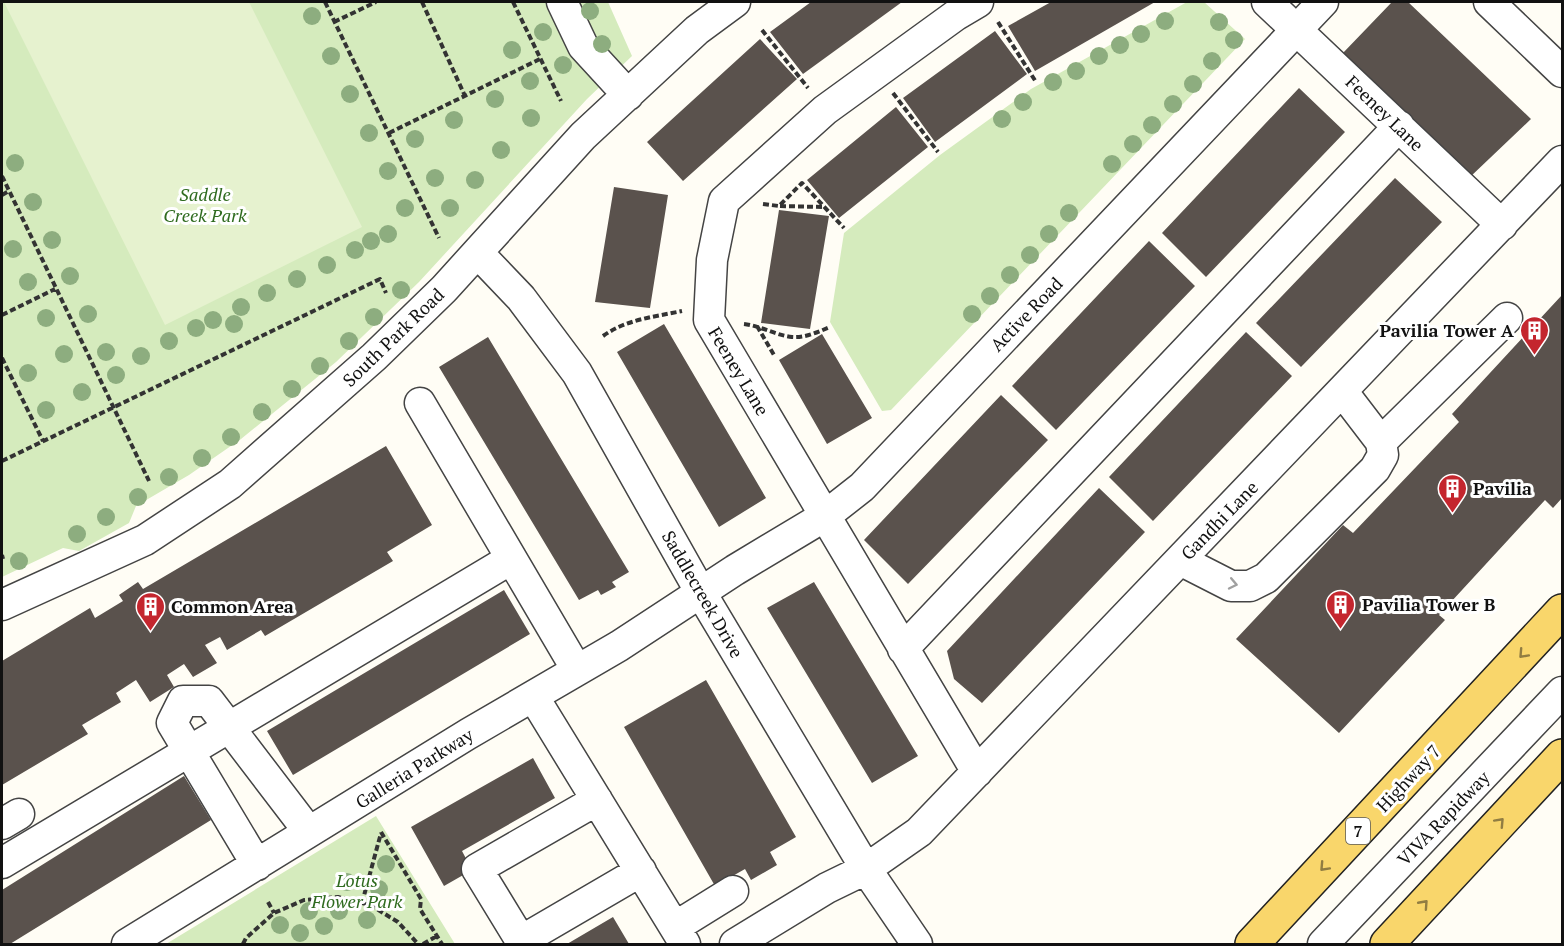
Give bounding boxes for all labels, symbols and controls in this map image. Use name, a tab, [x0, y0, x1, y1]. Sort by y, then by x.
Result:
street label: Feeney Lane	[1341, 70, 1429, 156]
park label: Saddle Creek Park	[163, 182, 247, 227]
street label: Active Road	[985, 272, 1067, 356]
street label: South Park Road	[337, 282, 449, 392]
building icon: Pavilia Tower A	[1519, 314, 1551, 356]
place label: Pavilia Tower A	[1379, 318, 1515, 342]
street label: Feeney Lane	[703, 322, 775, 420]
building icon: Pavilia	[1436, 472, 1468, 514]
street label: Gandhi Lane	[1175, 475, 1263, 565]
place label: Pavilia	[1473, 476, 1532, 500]
street label: Saddlecreek Drive	[657, 526, 749, 662]
one-way arrow	[1228, 577, 1238, 590]
building icon: Pavilia Tower B	[1325, 588, 1357, 630]
building icon: Common Area	[134, 590, 166, 632]
place label: Pavilia Tower B	[1362, 592, 1496, 616]
place label: Common Area	[171, 594, 294, 618]
one-way arrow	[1519, 648, 1530, 658]
street label: Galleria Parkway	[351, 722, 478, 814]
street label: Highway 7	[1371, 739, 1445, 817]
street label: VIVA Rapidway	[1392, 765, 1495, 871]
road number: 7	[1346, 818, 1370, 844]
one-way arrow	[1493, 818, 1504, 829]
one-way arrow	[1320, 861, 1331, 871]
park label: Lotus Flower Park	[310, 868, 403, 913]
one-way arrow	[1417, 901, 1428, 911]

